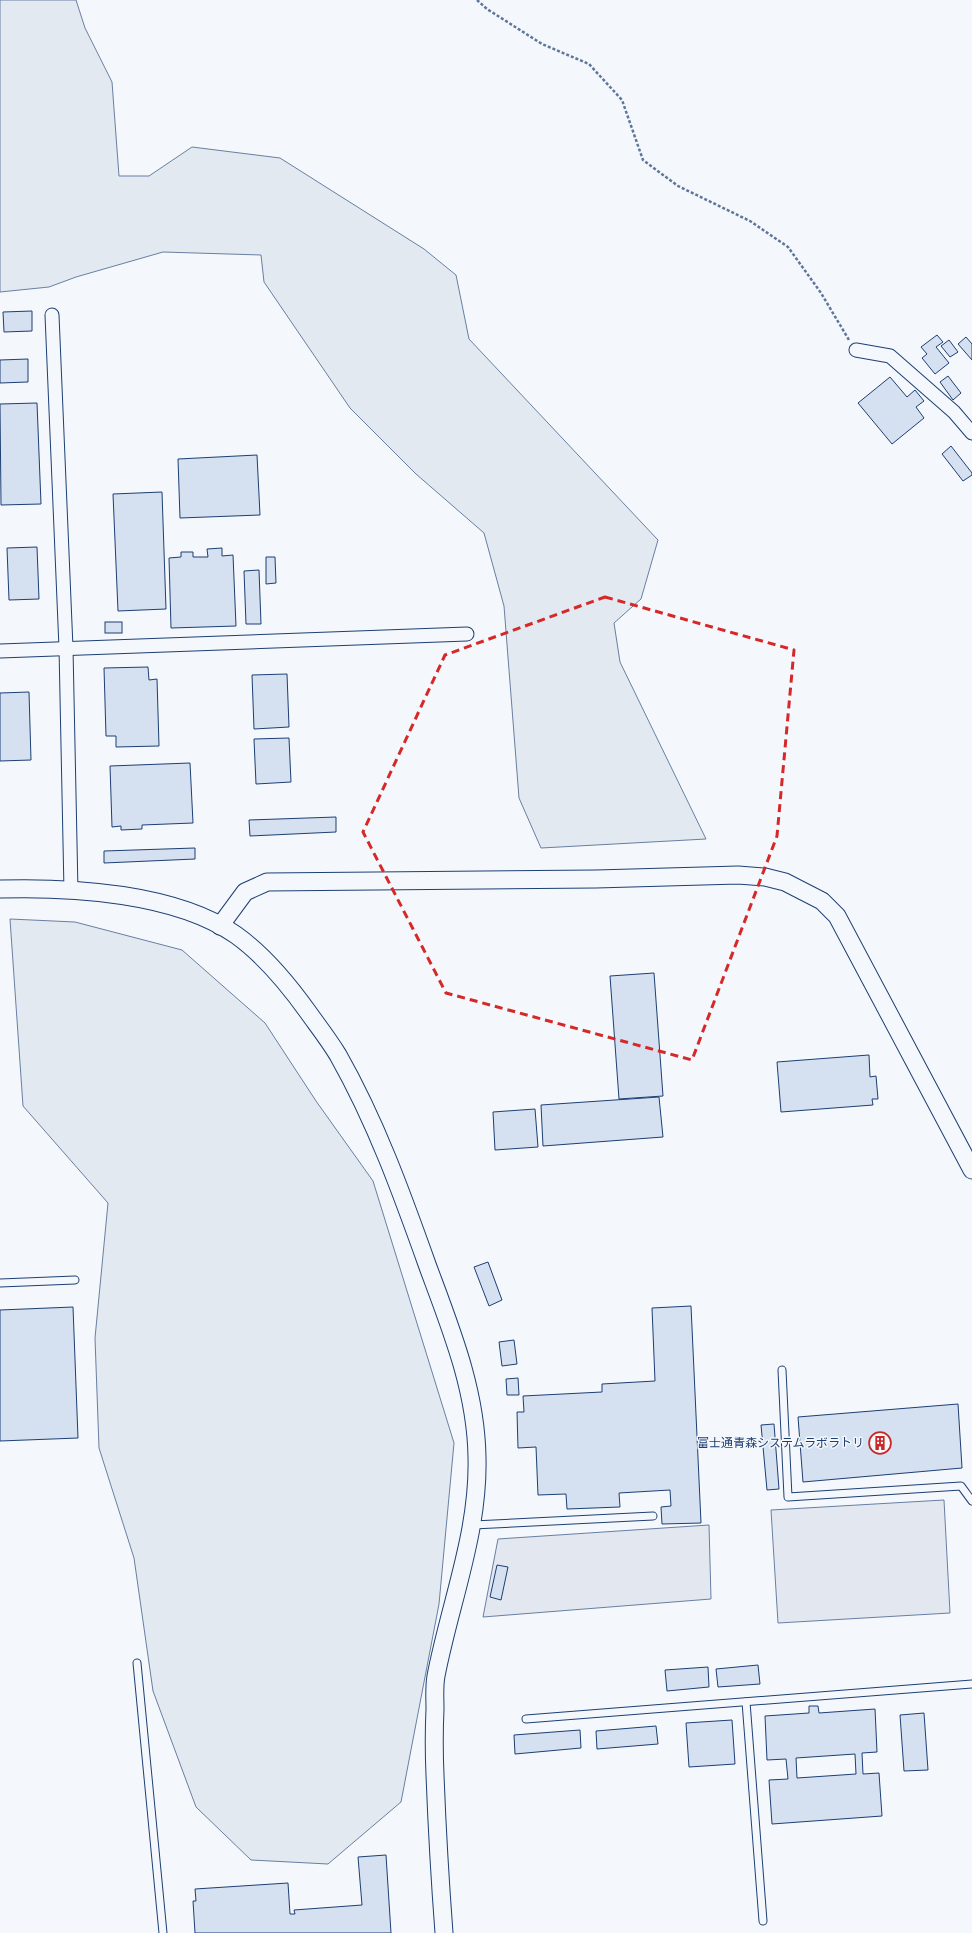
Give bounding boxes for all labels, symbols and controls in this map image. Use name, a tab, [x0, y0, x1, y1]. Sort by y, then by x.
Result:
building icon: 富士通青森システムラボラトリ	[867, 1430, 893, 1456]
place label: 富士通青森システムラボラトリ	[697, 1436, 864, 1450]

